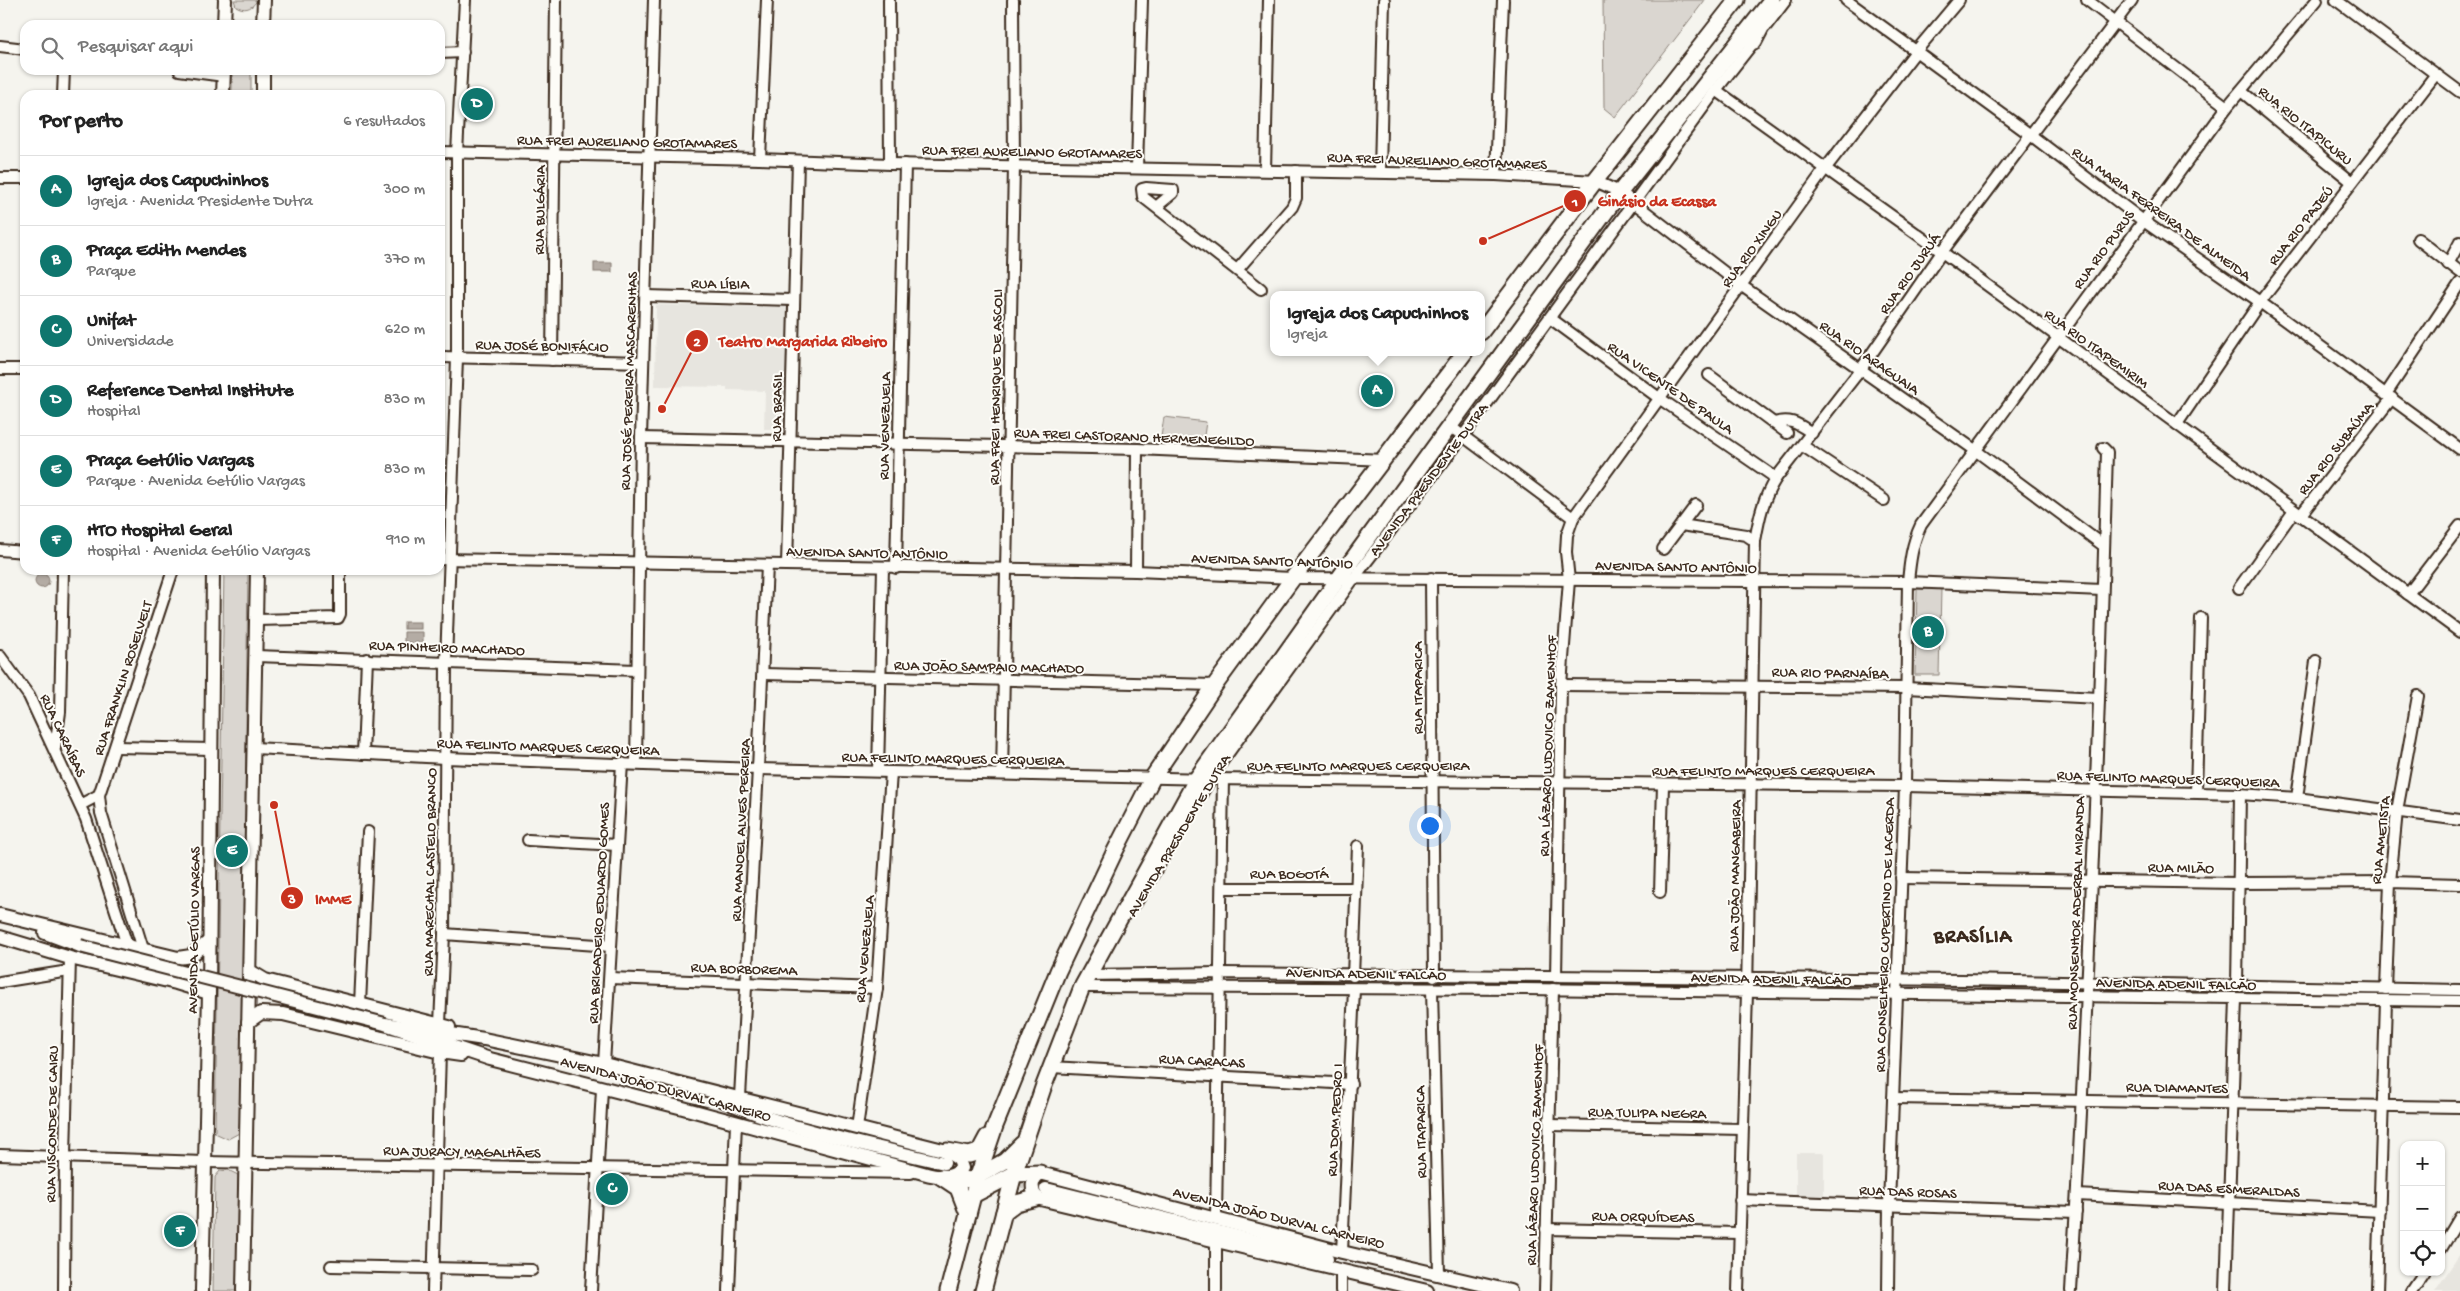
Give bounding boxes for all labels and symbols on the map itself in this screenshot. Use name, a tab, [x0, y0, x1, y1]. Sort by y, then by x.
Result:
street label: RUA RIO ITAPICURU	[2254, 83, 2356, 170]
pin: D	[461, 85, 493, 123]
street label: RUA FREI AURELIANO GROTAMARES	[517, 132, 737, 154]
street label: RUA FREI AURELIANO GROTAMARES	[922, 142, 1142, 164]
street label: RUA MARIA FERREIRA DE ALMEIDA	[2068, 144, 2255, 286]
street label: RUA FREI AURELIANO GROTAMARES	[1326, 149, 1547, 175]
street label: RUA BULGÁRIA	[531, 164, 551, 255]
street label: RUA RIO PAJEÚ	[2265, 183, 2338, 270]
callout: Ginásio da Ecassa	[1563, 185, 1726, 216]
text: 1	[1571, 194, 1578, 212]
text: Ginásio da Ecassa	[1598, 194, 1717, 213]
street label: RUA RIO XINGU	[1718, 206, 1787, 292]
street label: RUA RIO PURUS	[2070, 207, 2139, 293]
street label: RUA RIO JURUÁ	[1876, 229, 1946, 318]
street label: RUA JOSÉ PEREIRA MASCARENHAS	[617, 271, 643, 491]
street label: RUA LÍBIA	[691, 275, 750, 295]
street label: RUA FREI HENRIQUE DE ASCOLI	[986, 289, 1008, 485]
street label: RUA RIO ITAPEMIRIM	[2040, 306, 2152, 394]
street label: RUA RIO ARAGUAIA	[1815, 317, 1923, 400]
callout: Teatro Margarida Ribeiro	[684, 325, 898, 356]
text: 2	[693, 334, 701, 352]
text: Teatro Margarida Ribeiro	[717, 334, 888, 353]
street label: RUA JOSÉ BONIFÁCIO	[475, 337, 609, 357]
street label: RUA VICENTE DE PAULA	[1603, 338, 1737, 440]
street label: RUA VENEZUELA	[876, 371, 896, 480]
street label: RUA BRASIL	[768, 372, 788, 442]
pin: A	[1361, 372, 1393, 410]
street label: RUA RIO SUBAÚMA	[2295, 398, 2379, 499]
street label: AVENIDA PRESIDENTE DUTRA	[1366, 399, 1494, 560]
street label: RUA FREI CASTORANO HERMENEGILDO	[1013, 425, 1255, 451]
street label: AVENIDA SANTO ANTÔNIO	[786, 544, 948, 564]
street label: AVENIDA SANTO ANTÔNIO	[1191, 550, 1353, 574]
street label: AVENIDA SANTO ANTÔNIO	[1595, 558, 1757, 578]
street label: RUA FRANKLIN ROSELVELT	[90, 598, 158, 758]
pin: B	[1912, 613, 1944, 651]
street label: RUA LÁZARO LUDOVICO ZAMENHOF	[1536, 634, 1562, 857]
street label: RUA PINHEIRO MACHADO	[369, 637, 525, 661]
street label: RUA ITAPARICA	[1410, 640, 1428, 734]
street label: RUA JOÃO SAMPAIO MACHADO	[894, 657, 1084, 679]
street label: RUA RIO PARNAÍBA	[1771, 664, 1890, 684]
street label: RUA CARAÍBAS	[35, 691, 89, 780]
street label: RUA FELINTO MARQUES CERQUEIRA	[436, 735, 661, 761]
street label: RUA MANOEL ALVES PEREIRA	[728, 737, 756, 922]
street label: RUA FELINTO MARQUES CERQUEIRA	[842, 749, 1066, 771]
street label: AVENIDA PRESIDENTE DUTRA	[1124, 750, 1236, 921]
street label: RUA FELINTO MARQUES CERQUEIRA	[1247, 758, 1470, 776]
street label: RUA FELINTO MARQUES CERQUEIRA	[1652, 763, 1875, 781]
street label: RUA FELINTO MARQUES CERQUEIRA	[2056, 767, 2281, 793]
street label: RUA MARECHAL CASTELO BRANCO	[420, 768, 442, 976]
street label: RUA AMETISTA	[2368, 794, 2396, 885]
street label: RUA MONSENHOR ADERBAL MIRANDA	[2064, 795, 2090, 1030]
street label: RUA CONSELHEIRO CUPERTINO DE LACERDA	[1872, 796, 1900, 1073]
street label: RUA JOÃO MANGABEIRA	[1726, 799, 1746, 952]
street label: RUA BRIGADEIRO EDUARDO GOMES	[585, 802, 615, 1024]
your location	[1417, 813, 1443, 839]
pin: E	[216, 832, 248, 870]
street label: AVENIDA GETÚLIO VARGAS	[185, 846, 205, 1014]
street label: RUA MILÃO	[2148, 859, 2214, 879]
street label: RUA BOGOTÁ	[1250, 866, 1330, 884]
callout: IMME	[280, 882, 361, 913]
text: 3	[287, 891, 296, 909]
text: IMME	[315, 892, 352, 911]
street label: RUA VENEZUELA	[852, 894, 880, 1004]
district label: BRASÍLIA	[1933, 925, 2013, 950]
street label: RUA BORBOREMA	[690, 959, 799, 981]
street label: AVENIDA ADENIL FALCÃO	[1286, 965, 1446, 985]
street label: AVENIDA ADENIL FALCÃO	[1691, 970, 1851, 990]
street label: AVENIDA ADENIL FALCÃO	[2096, 975, 2256, 995]
street label: RUA LÁZARO LUDOVICO ZAMENHOF	[1523, 1043, 1549, 1266]
street label: RUA VISCONDE DE CAIRU	[43, 1045, 63, 1203]
street label: RUA CARACAS	[1158, 1051, 1246, 1073]
street label: AVENIDA JOÃO DURVAL CARNEIRO	[558, 1053, 773, 1127]
street label: RUA DOM PEDRO I	[1324, 1063, 1348, 1177]
street label: RUA DIAMANTES	[2126, 1079, 2228, 1099]
street label: RUA ITAPARICA	[1412, 1084, 1432, 1178]
street label: RUA TULIPA NEGRA	[1588, 1104, 1707, 1124]
street label: RUA JURACY MAGALHÃES	[383, 1143, 541, 1163]
pin: C	[596, 1170, 628, 1208]
street label: RUA DAS ESMERALDAS	[2158, 1177, 2300, 1203]
street label: RUA DAS ROSAS	[1859, 1182, 1957, 1204]
street label: AVENIDA JOÃO DURVAL CARNEIRO	[1171, 1184, 1386, 1254]
street label: RUA ORQUÍDEAS	[1591, 1208, 1695, 1228]
pin: F	[164, 1212, 196, 1250]

